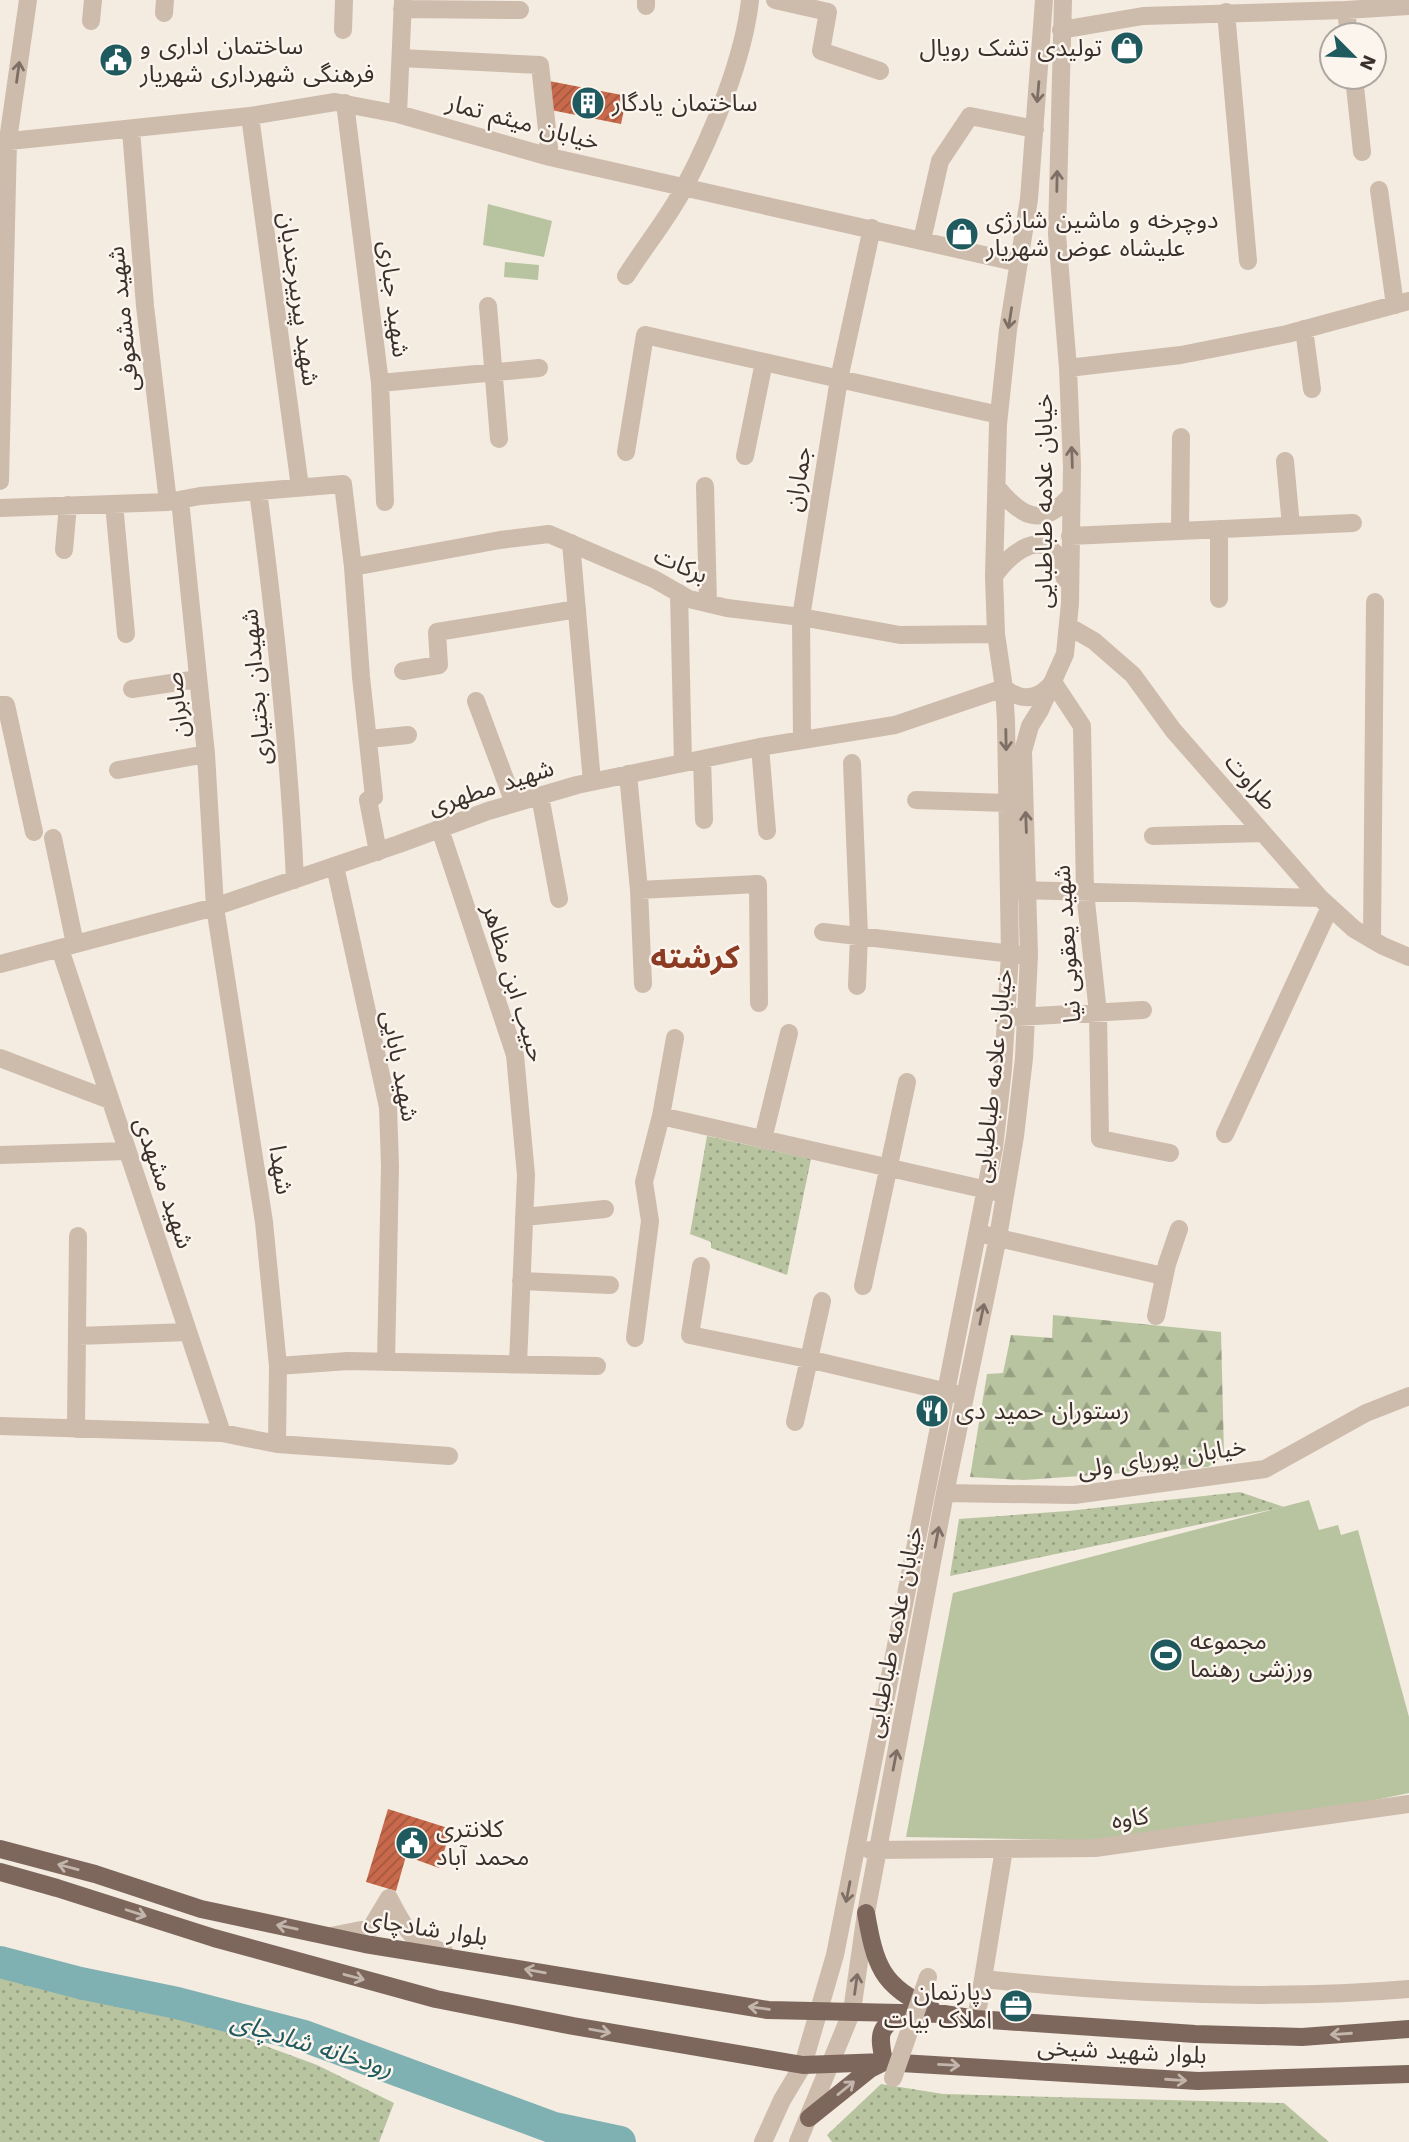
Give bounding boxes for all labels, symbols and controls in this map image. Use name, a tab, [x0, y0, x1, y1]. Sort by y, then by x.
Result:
north arrow	[1318, 21, 1388, 91]
shop icon: تولیدی تشک رویال	[1108, 29, 1146, 67]
place label: ساختمان اداری و فرهنگی شهرداری شهریار	[139, 32, 374, 88]
place label: تولیدی تشک رویال	[920, 34, 1102, 62]
public building icon: ساختمان اداری و فرهنگی شهرداری شهریار	[97, 41, 135, 79]
text: N	[1355, 52, 1381, 74]
one-way arrow	[11, 62, 24, 84]
one-way arrow	[1031, 81, 1044, 103]
building icon: ساختمان یادگار	[569, 84, 607, 122]
street label: خیابان میثم تمار	[442, 88, 603, 159]
place label: ساختمان یادگار	[611, 89, 758, 117]
one-way arrow	[1051, 170, 1064, 193]
place label: دوچرخه و ماشین شارژی علیشاه عوض شهریار	[985, 206, 1218, 262]
street label: شهید پیربیرجندیان	[272, 210, 325, 388]
shop icon: دوچرخه و ماشین شارژی علیشاه عوض شهریار	[943, 215, 981, 253]
street label: شهید جباری	[373, 239, 415, 359]
street label: شهید مشعوفی	[101, 245, 145, 393]
one-way arrow	[1003, 306, 1016, 329]
street label: خیابان علامه طباطبایی	[1030, 394, 1058, 608]
street label: جماران	[779, 445, 817, 513]
one-way arrow	[1065, 446, 1078, 469]
street label: برکات	[650, 541, 712, 589]
street label: شهیدان بختیاری	[235, 608, 277, 766]
street label: صابران	[160, 671, 194, 739]
one-way arrow	[999, 728, 1013, 751]
street label: طراوت	[1219, 748, 1283, 816]
street label: شهید مطهری	[425, 754, 557, 820]
one-way arrow	[1019, 811, 1032, 834]
street label: شهید یعقوبی نیا	[1048, 864, 1086, 1024]
street label: حبیب ابن مظاهر	[476, 900, 551, 1065]
district label: کرشته	[650, 938, 740, 976]
street label: خیابان علامه طباطبایی	[968, 968, 1018, 1184]
street label: شهید بابایی	[376, 1008, 424, 1124]
street label: شهید مشهدی	[128, 1114, 200, 1252]
street label: شهدا	[263, 1143, 299, 1197]
one-way arrow	[976, 1303, 989, 1326]
restaurant icon: رستوران حمید دی	[913, 1392, 951, 1430]
place label: رستوران حمید دی	[956, 1397, 1129, 1425]
street label: خیابان پوریای ولی	[1076, 1432, 1248, 1485]
street label: خیابان علامه طباطبایی	[860, 1524, 928, 1740]
one-way arrow	[931, 1526, 944, 1549]
place label: مجموعه ورزشی رهنما	[1190, 1627, 1313, 1683]
sports icon: مجموعه ورزشی رهنما	[1147, 1636, 1185, 1674]
one-way arrow	[889, 1749, 903, 1772]
street label: کاوه	[1110, 1801, 1152, 1834]
place label: کلانتری محمد آباد	[436, 1815, 529, 1871]
public building icon: کلانتری محمد آباد	[393, 1824, 431, 1862]
one-way arrow	[57, 1860, 79, 1873]
one-way arrow	[840, 1880, 854, 1903]
street label: بلوار شادچای	[362, 1904, 490, 1953]
one-way arrow	[124, 1908, 146, 1921]
one-way arrow	[276, 1920, 299, 1933]
one-way arrow	[524, 1964, 547, 1977]
one-way arrow	[342, 1971, 365, 1984]
one-way arrow	[849, 1973, 862, 1996]
place label: دپارتمان املاک بیات	[884, 1978, 992, 2034]
office icon: دپارتمان املاک بیات	[997, 1987, 1035, 2025]
one-way arrow	[748, 2002, 771, 2015]
water label: رودخانه شادچای	[227, 2005, 397, 2085]
one-way arrow	[588, 2024, 611, 2038]
one-way arrow	[1330, 2028, 1353, 2041]
street label: بلوار شهید شیخی	[1037, 2033, 1207, 2069]
one-way arrow	[937, 2058, 960, 2071]
one-way arrow	[1164, 2074, 1187, 2087]
one-way arrow	[837, 2081, 855, 2096]

